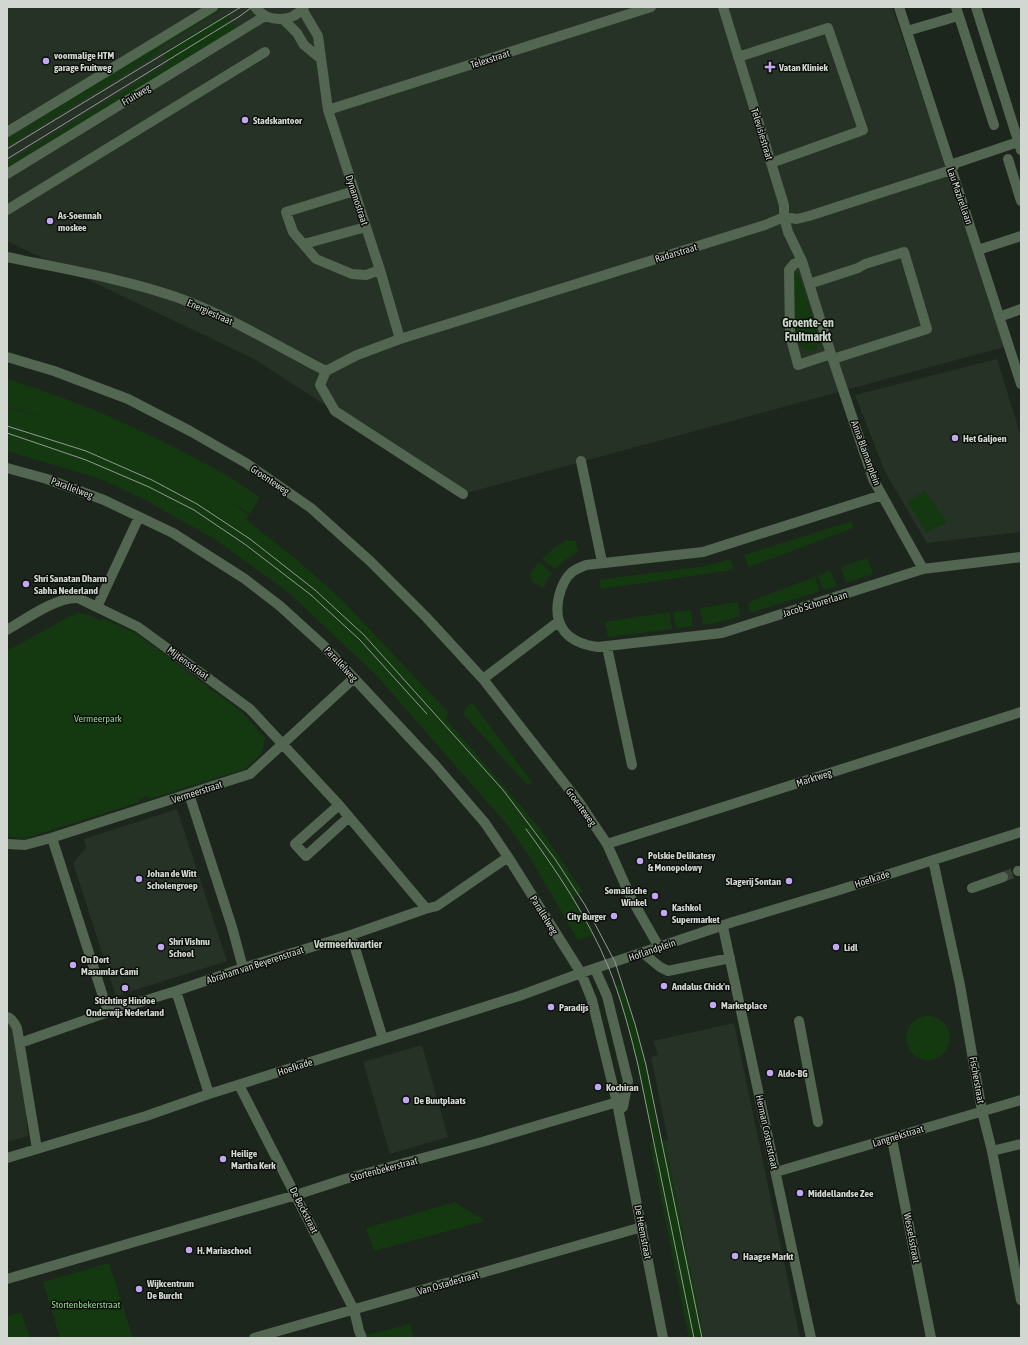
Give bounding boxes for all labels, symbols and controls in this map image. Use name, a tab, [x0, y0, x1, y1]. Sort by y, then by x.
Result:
street label: Telexstraat	[469, 47, 511, 71]
place label: voormalige HTM garage Fruitweg	[54, 50, 114, 73]
marker: voormalige HTM garage Fruitweg	[41, 56, 51, 66]
marker: Vatan Kliniek	[764, 61, 776, 73]
place label: Vatan Kliniek	[778, 62, 829, 73]
street label: Fruitweg	[120, 82, 153, 108]
street label: Televisiestraat	[749, 107, 775, 161]
marker: Stadskantoor	[240, 115, 250, 125]
place label: Stadskantoor	[253, 115, 303, 126]
street label: Lau Mazirellaan	[945, 166, 975, 226]
street label: Dynamostraat	[344, 173, 370, 227]
place label: As-Soennah moskee	[57, 210, 102, 233]
marker: As-Soennah moskee	[45, 216, 55, 226]
street label: Radarstraat	[654, 241, 698, 265]
street label: Energiestraat	[185, 297, 235, 327]
district label: Groente- en Fruitmarkt	[782, 316, 834, 344]
street label: Anna Blamanplein	[849, 419, 883, 487]
marker: Het Galjoen	[950, 433, 960, 443]
place label: Het Galjoen	[963, 433, 1007, 444]
street label: Groenteweg	[249, 463, 292, 497]
street label: Parallelweg	[50, 475, 95, 501]
place label: Shri Sanatan Dharm Sabha Nederland	[34, 573, 107, 596]
marker: Shri Sanatan Dharm Sabha Nederland	[21, 579, 31, 589]
street label: Jacob Schorerlaan	[781, 589, 849, 619]
street label: Mijtensstraat	[165, 644, 211, 682]
street label: Parallelweg	[322, 644, 360, 684]
park label: Vermeerpark	[74, 713, 123, 724]
street label: Marktweg	[795, 767, 834, 789]
street label: Vermeerstraat	[170, 779, 224, 805]
street label: Groenteweg	[564, 786, 599, 829]
place label: Polskie Delikatesy & Monopolowy	[648, 850, 716, 873]
marker: Polskie Delikatesy & Monopolowy	[635, 856, 645, 866]
place label: Johan de Witt Scholengroep	[146, 868, 198, 891]
street label: Hoefkade	[853, 868, 891, 890]
marker: Johan de Witt Scholengroep	[134, 874, 144, 884]
place label: Slagerij Sontan	[726, 876, 781, 887]
marker: Slagerij Sontan	[784, 876, 794, 886]
place label: Somalische Winkel	[605, 885, 647, 908]
marker: Somalische Winkel	[650, 891, 660, 901]
street label: Parallelweg	[528, 894, 561, 937]
place label: Kashkol Supermarket	[672, 902, 720, 925]
marker: Kashkol Supermarket	[659, 908, 669, 918]
place label: City Burger	[567, 911, 607, 922]
marker: City Burger	[609, 911, 619, 921]
place label: Shri Vishnu School	[169, 936, 210, 959]
street label: Hoflandplein	[627, 937, 677, 963]
district label: Vermeerkwartier	[313, 938, 383, 950]
marker: Shri Vishnu School	[156, 942, 166, 952]
marker: Lidl	[831, 942, 841, 952]
place label: Lidl	[844, 942, 858, 953]
street label: Abraham van Beyerenstraat	[205, 944, 305, 986]
place label: On Dort Masumlar Cami	[81, 954, 138, 977]
marker: On Dort Masumlar Cami	[68, 960, 78, 970]
marker: Andalus Chick'n	[659, 981, 669, 991]
place label: Andalus Chick'n	[671, 981, 730, 992]
marker: Stichting Hindoe Onderwijs Nederland	[120, 983, 130, 993]
place label: Stichting Hindoe Onderwijs Nederland	[86, 995, 164, 1018]
marker: Marketplace	[708, 1000, 718, 1010]
place label: Marketplace	[721, 1000, 768, 1011]
marker: Paradijs	[546, 1002, 556, 1012]
place label: Paradijs	[559, 1002, 589, 1013]
street label: Hoefkade	[276, 1056, 314, 1078]
street label: Fischerstraat	[967, 1056, 987, 1104]
marker: Aldo-BG	[765, 1068, 775, 1078]
place label: Aldo-BG	[777, 1068, 808, 1079]
marker: Kochiran	[593, 1082, 603, 1092]
place label: Kochiran	[606, 1082, 639, 1093]
street label: Herman Costerstraat	[754, 1094, 780, 1170]
marker: De Buutplaats	[401, 1095, 411, 1105]
place label: De Buutplaats	[414, 1095, 466, 1106]
street label: Langnekstraat	[871, 1123, 925, 1149]
place label: Heilige Martha Kerk	[231, 1148, 276, 1171]
marker: Heilige Martha Kerk	[218, 1154, 228, 1164]
street label: Stortenbekerstraat	[349, 1155, 419, 1183]
street label: De Bockstraat	[288, 1185, 320, 1235]
marker: Middellandse Zee	[795, 1188, 805, 1198]
place label: Middellandse Zee	[808, 1188, 874, 1199]
street label: De Heemstraat	[632, 1204, 654, 1260]
street label: Wesselsstraat	[902, 1212, 922, 1264]
marker: H. Mariaschool	[184, 1245, 194, 1255]
place label: H. Mariaschool	[197, 1245, 252, 1256]
marker: Haagse Markt	[730, 1251, 740, 1261]
place label: Haagse Markt	[743, 1251, 794, 1262]
street label: Van Ostadestraat	[416, 1269, 480, 1297]
place label: Wijkcentrum De Burcht	[146, 1278, 194, 1301]
marker: Wijkcentrum De Burcht	[134, 1284, 144, 1294]
park label: Stortenbekerstraat	[51, 1299, 121, 1310]

